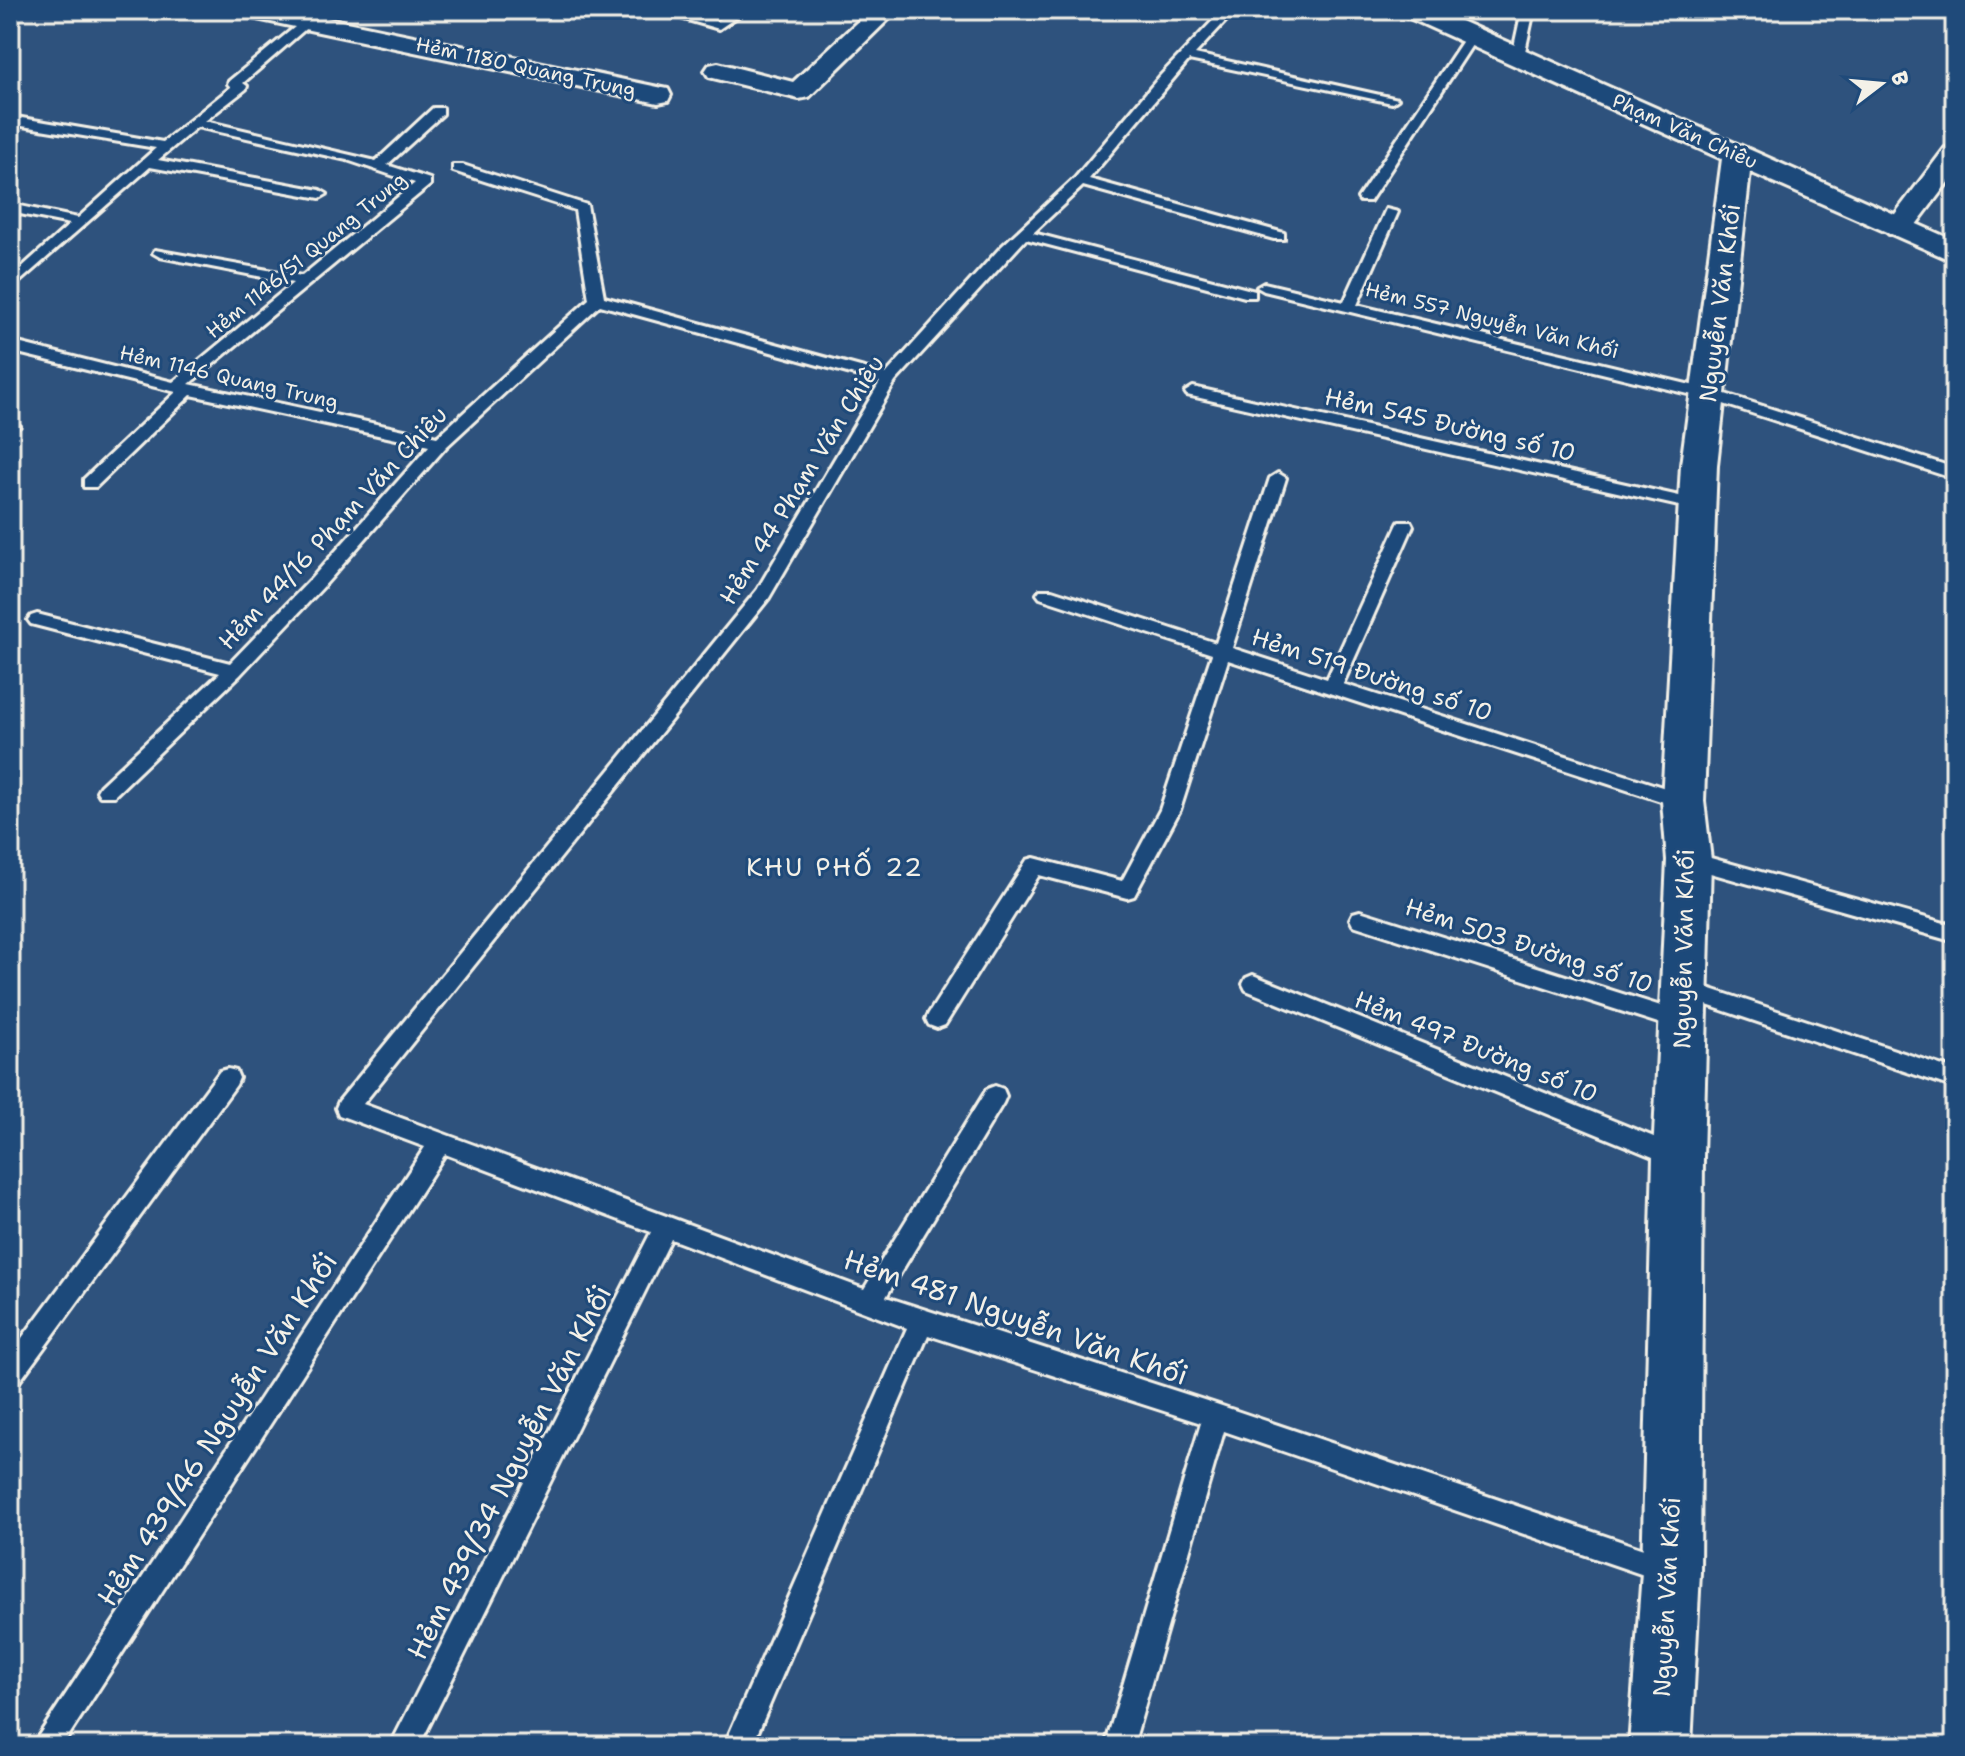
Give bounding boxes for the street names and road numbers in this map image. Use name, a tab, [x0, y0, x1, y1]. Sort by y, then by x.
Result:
street label: Hẻm 1180 Quang Trung	[414, 31, 638, 103]
street label: Phạm Văn Chiêu	[1608, 87, 1762, 175]
street label: Hẻm 1146/51 Quang Trung	[200, 166, 412, 344]
street label: Nguyễn Văn Khối	[1692, 202, 1748, 404]
street label: Hẻm 557 Nguyễn Văn Khối	[1363, 276, 1621, 364]
street label: Hẻm 1146 Quang Trung	[117, 339, 341, 415]
street label: Hẻm 44 Phạm Văn Chiêu	[712, 349, 892, 611]
street label: Hẻm 545 Đường số 10	[1321, 381, 1579, 469]
street label: Hẻm 44/16 Phạm Văn Chiêu	[211, 399, 455, 657]
street label: Hẻm 519 Đường số 10	[1248, 621, 1496, 729]
street label: Nguyễn Văn Khối	[1666, 849, 1702, 1049]
street label: Hẻm 503 Đường số 10	[1401, 891, 1657, 1001]
street label: Hẻm 497 Đường số 10	[1350, 984, 1602, 1110]
street label: Hẻm 481 Nguyễn Văn Khối	[839, 1240, 1193, 1394]
street label: Hẻm 439/46 Nguyễn Văn Khối	[88, 1245, 346, 1613]
street label: Hẻm 439/34 Nguyễn Văn Khối	[398, 1278, 620, 1666]
street label: Nguyễn Văn Khối	[1646, 1496, 1688, 1698]

